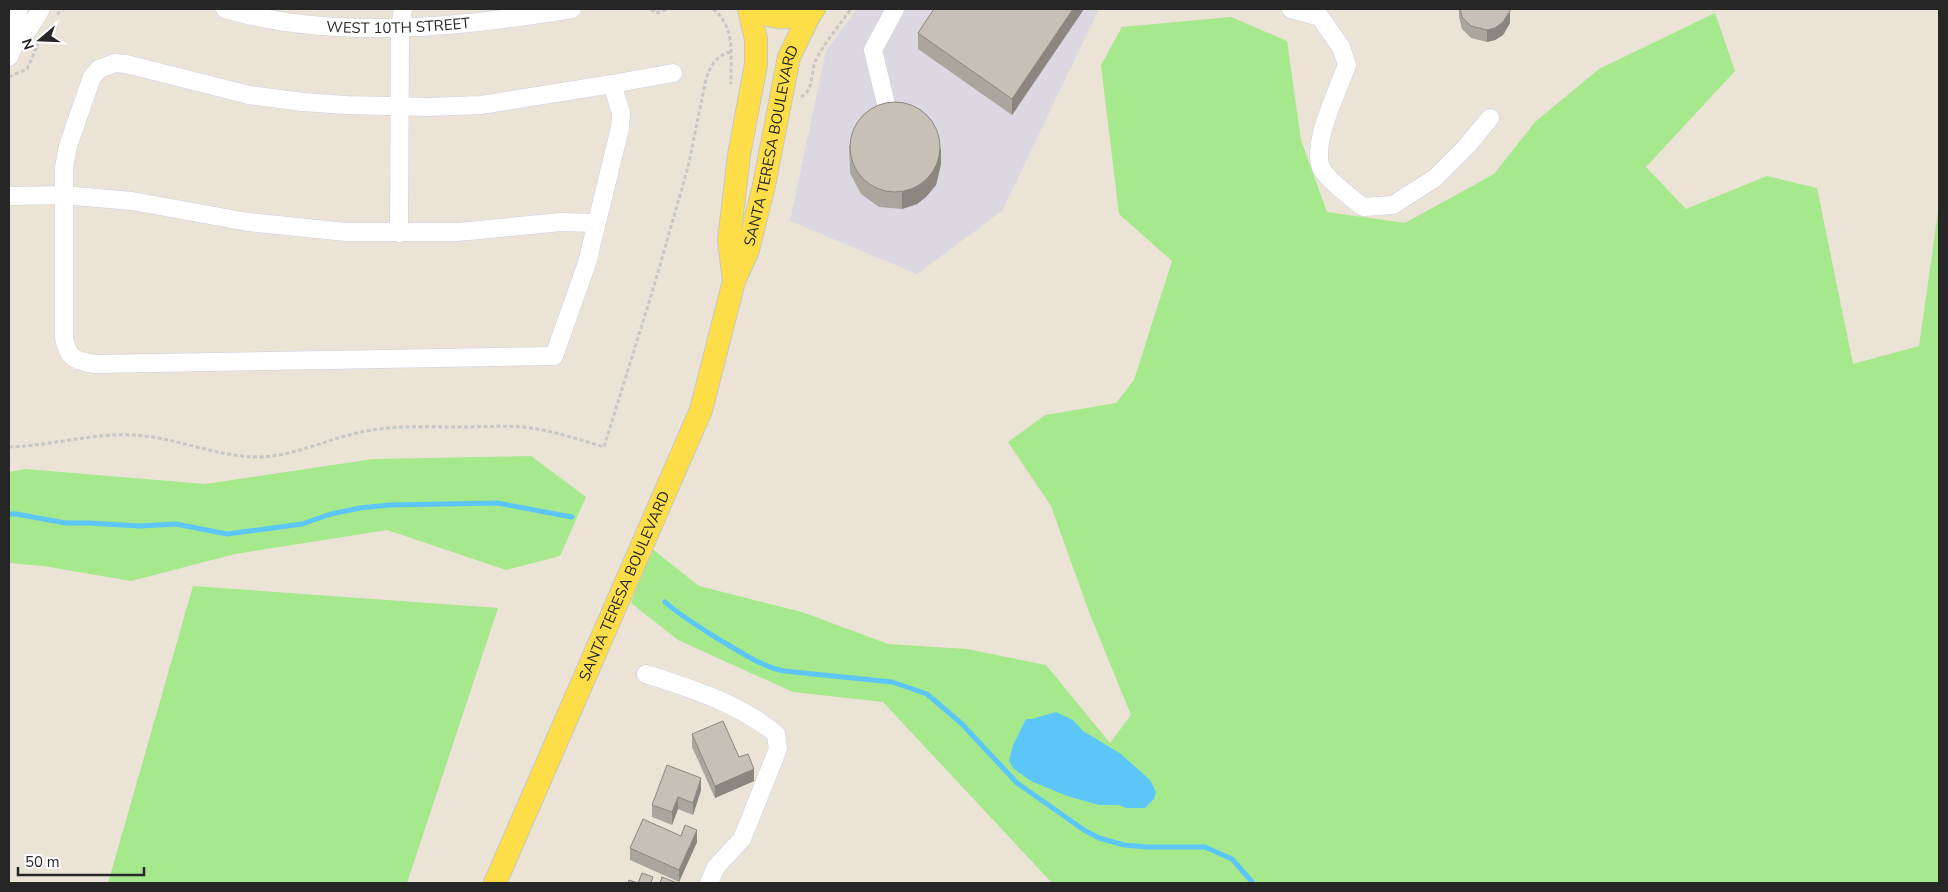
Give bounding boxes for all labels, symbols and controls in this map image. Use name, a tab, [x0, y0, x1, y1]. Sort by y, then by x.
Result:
street label: WEST 10TH STREET	[326, 13, 471, 38]
north arrow	[15, 15, 65, 65]
text: N	[17, 36, 39, 52]
street label: SANTA TERESA BOULEVARD	[739, 42, 803, 248]
street label: SANTA TERESA BOULEVARD	[574, 488, 675, 684]
scale bar	[18, 844, 144, 876]
text: 50 m	[25, 852, 60, 872]

